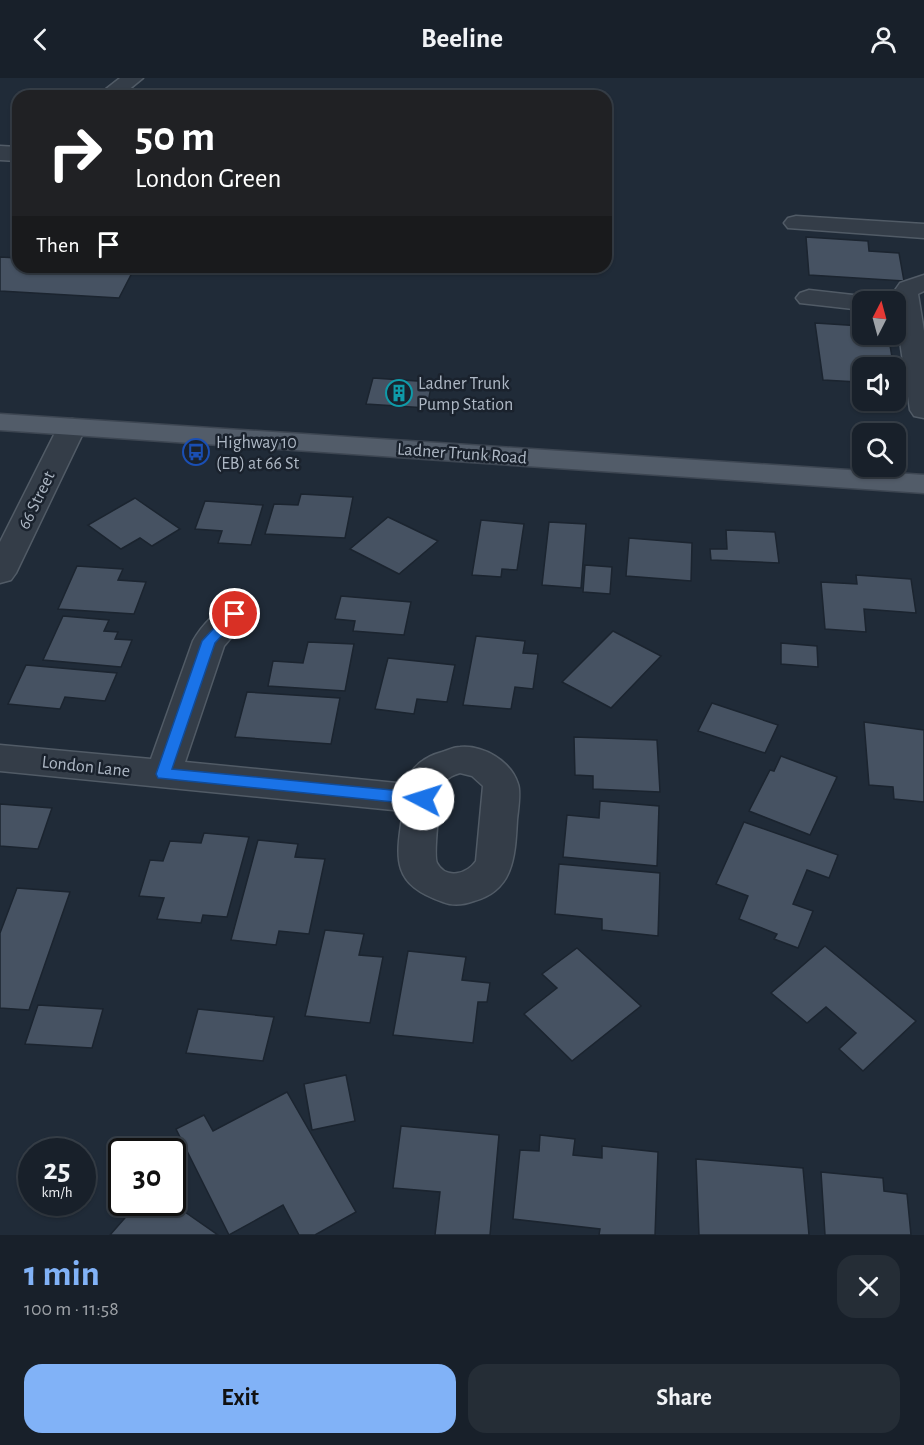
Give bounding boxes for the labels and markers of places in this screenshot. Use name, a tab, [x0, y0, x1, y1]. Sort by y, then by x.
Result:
place label: Ladner Trunk Pump Station	[418, 375, 513, 414]
building icon: Ladner Trunk Pump Station	[384, 378, 414, 408]
place label: Highway 10 (EB) at 66 St	[216, 434, 299, 473]
bus stop icon: Highway 10 (EB) at 66 St	[181, 437, 211, 467]
pin	[209, 588, 260, 639]

